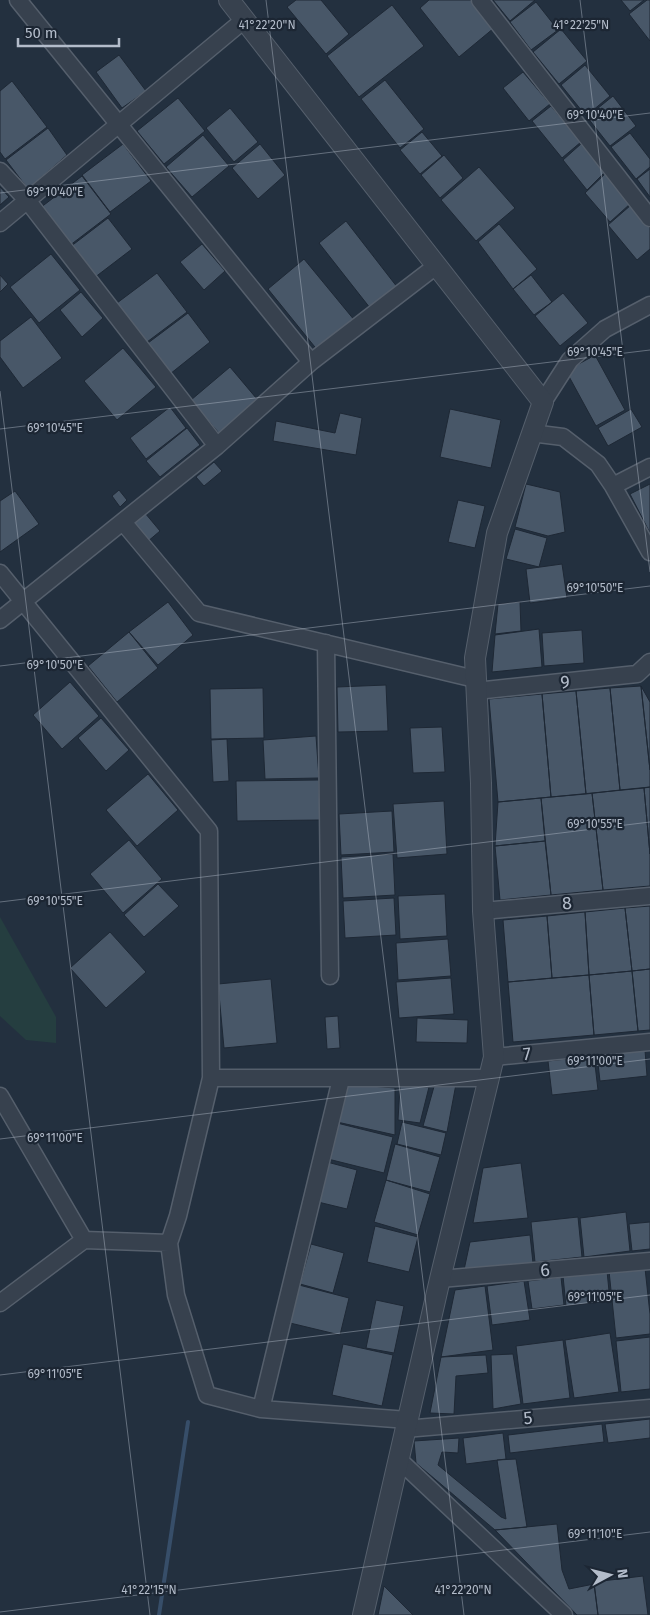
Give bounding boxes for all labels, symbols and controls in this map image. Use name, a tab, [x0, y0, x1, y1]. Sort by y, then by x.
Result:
scale bar	[18, 15, 119, 47]
text: 41°22'20"N	[238, 18, 296, 32]
text: 41°22'25"N	[553, 18, 609, 32]
text: 50 m	[25, 24, 58, 42]
text: 69°10'40"E	[567, 108, 623, 122]
text: 69°10'40"E	[27, 185, 83, 199]
text: 69°10'45"E	[567, 345, 623, 359]
text: 69°10'45"E	[27, 421, 83, 435]
text: 69°10'50"E	[567, 581, 624, 595]
text: 69°10'50"E	[27, 658, 84, 672]
street label: 9	[559, 671, 571, 693]
text: 69°10'55"E	[567, 817, 623, 831]
street label: 8	[561, 892, 573, 914]
text: 69°10'55"E	[27, 894, 83, 908]
street label: 7	[522, 1043, 532, 1065]
text: 69°11'00"E	[567, 1054, 623, 1068]
text: 69°11'00"E	[27, 1131, 83, 1145]
street label: 6	[539, 1259, 551, 1281]
text: 69°11'05"E	[567, 1290, 623, 1304]
text: 69°11'05"E	[27, 1367, 83, 1381]
street label: 5	[523, 1407, 533, 1429]
text: 69°11'10"E	[568, 1527, 622, 1541]
north arrow	[585, 1550, 635, 1600]
text: N	[613, 1568, 631, 1579]
text: 41°22'15"N	[121, 1583, 177, 1597]
text: 41°22'20"N	[434, 1583, 492, 1597]

